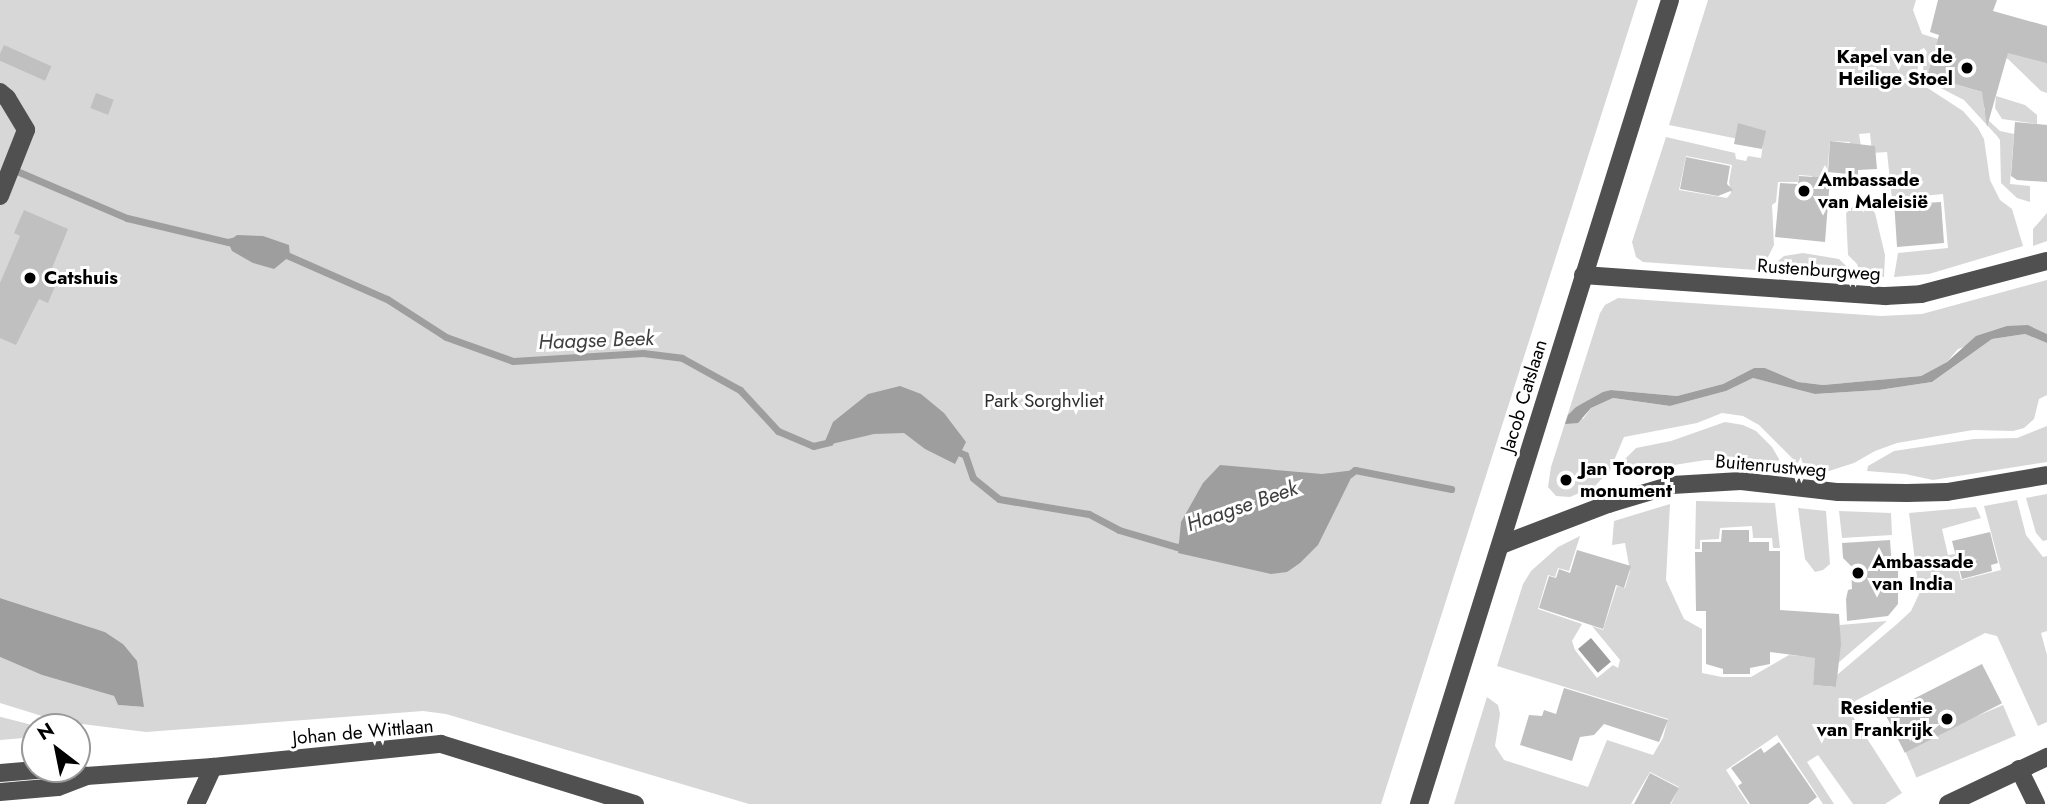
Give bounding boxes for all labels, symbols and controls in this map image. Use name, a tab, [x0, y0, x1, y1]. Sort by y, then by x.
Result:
place label: Kapel van de Heilige Stoel	[1837, 46, 1953, 90]
marker: Kapel van de Heilige Stoel	[1959, 60, 1975, 76]
place label: Ambassade van Maleisië	[1818, 169, 1928, 213]
marker: Ambassade van Maleisië	[1796, 183, 1812, 199]
street label: Rustenburgweg	[1757, 254, 1881, 286]
place label: Catshuis	[44, 267, 118, 289]
marker: Catshuis	[22, 270, 38, 286]
water label: Haagse Beek	[538, 325, 654, 355]
street label: Jacob Catslaan	[1496, 337, 1552, 455]
park label: Park Sorghvliet	[984, 390, 1104, 412]
street label: Buitenrustweg	[1714, 450, 1828, 482]
place label: Jan Toorop monument	[1580, 458, 1675, 502]
marker: Jan Toorop monument	[1558, 472, 1574, 488]
water label: Haagse Beek	[1183, 475, 1301, 537]
place label: Ambassade van India	[1872, 551, 1974, 595]
marker: Ambassade van India	[1850, 565, 1866, 581]
place label: Residentie van Frankrijk	[1817, 697, 1933, 741]
marker: Residentie van Frankrijk	[1939, 711, 1955, 727]
north arrow	[21, 713, 91, 783]
street label: Johan de Wittlaan	[292, 714, 434, 750]
text: N	[32, 716, 59, 747]

